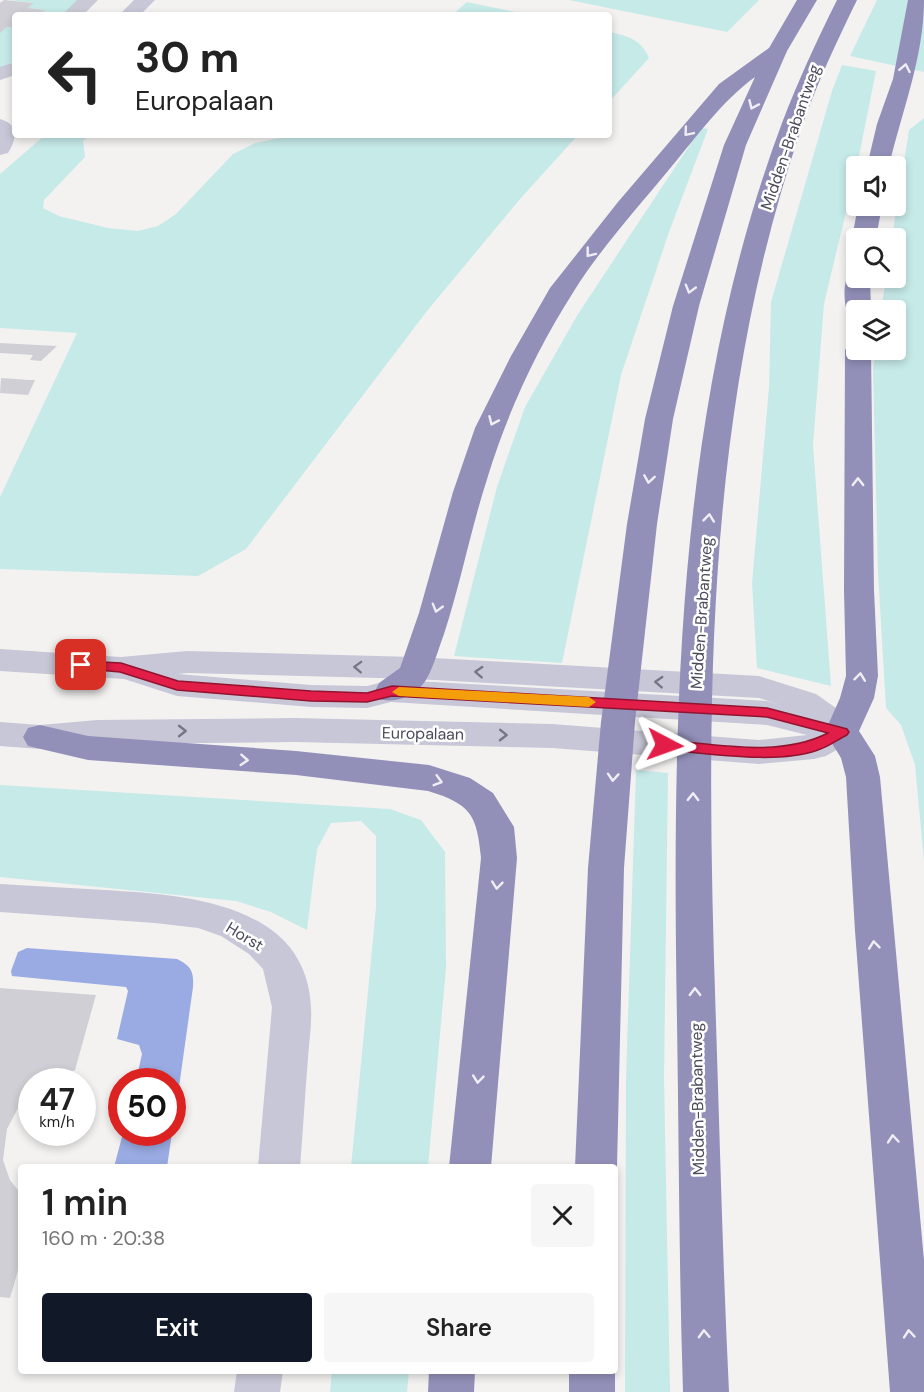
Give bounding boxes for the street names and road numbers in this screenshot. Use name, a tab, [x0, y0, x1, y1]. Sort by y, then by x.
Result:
street label: Midden-Brabantweg	[756, 62, 825, 213]
street label: Midden-Brabantweg	[686, 536, 717, 690]
street label: Europalaan	[382, 722, 464, 745]
street label: Horst	[222, 917, 267, 956]
street label: Midden-Brabantweg	[686, 1022, 709, 1175]

